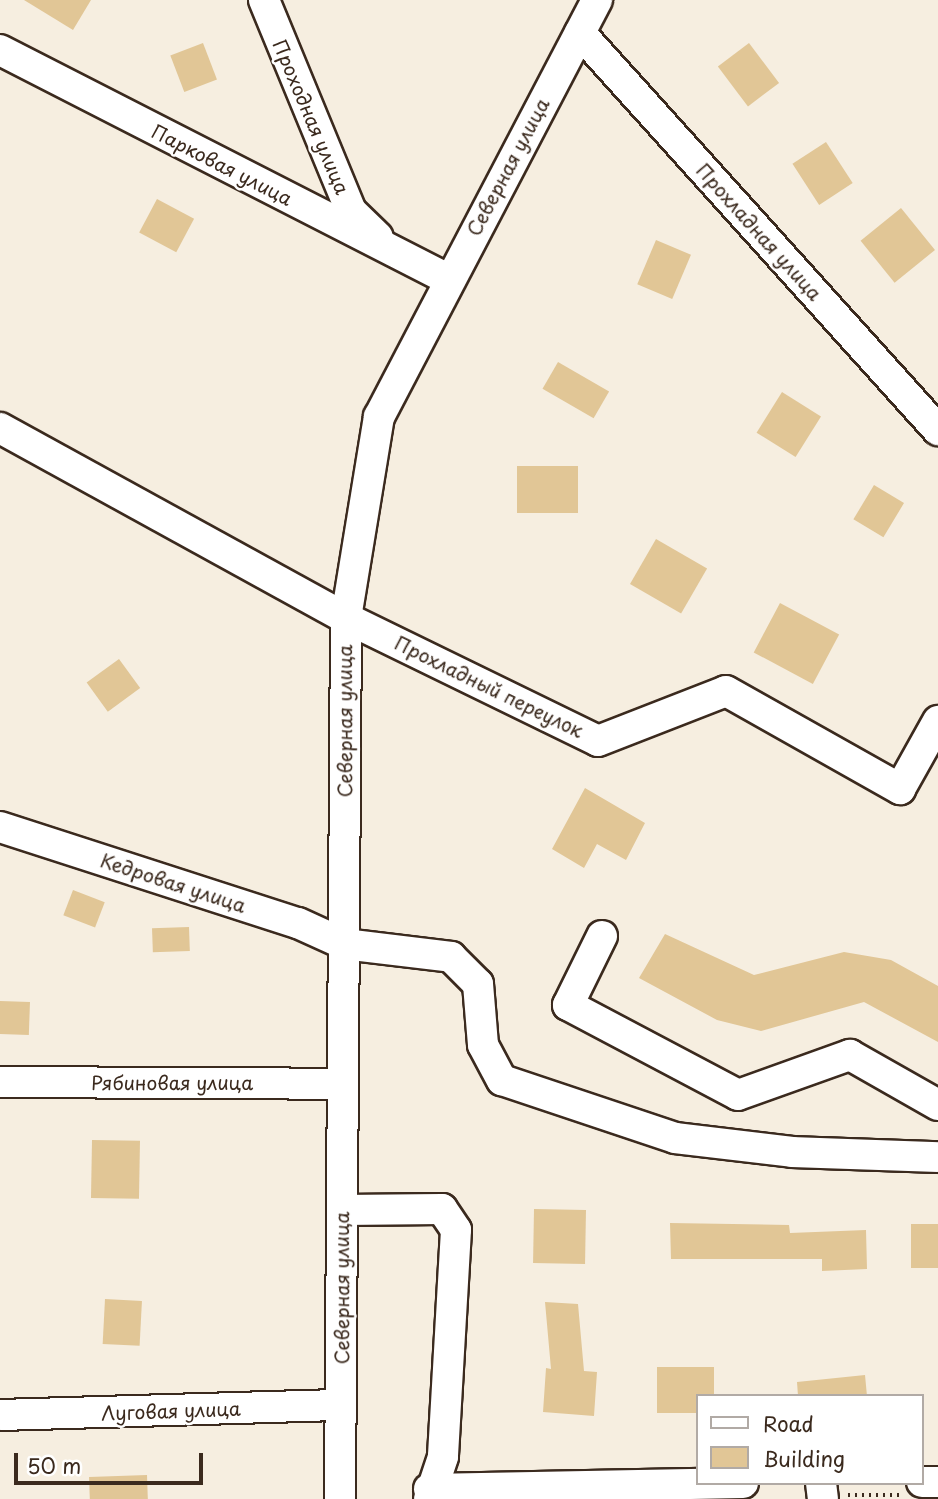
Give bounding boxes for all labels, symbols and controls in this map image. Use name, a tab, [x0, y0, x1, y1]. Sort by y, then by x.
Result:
street label: Проходная улица	[268, 36, 354, 198]
street label: Северная улица	[462, 94, 554, 240]
street label: Парковая улица	[148, 120, 296, 210]
street label: Прохладная улица	[691, 159, 827, 305]
street label: Прохладный переулок	[391, 631, 587, 743]
street label: Северная улица	[334, 644, 356, 798]
street label: Кедровая улица	[97, 849, 249, 917]
street label: Рябиновая улица	[91, 1072, 253, 1094]
street label: Северная улица	[331, 1211, 353, 1365]
legend	[696, 1394, 924, 1485]
street label: Луговая улица	[100, 1397, 242, 1425]
text: Road	[763, 1407, 814, 1439]
scale bar	[18, 1440, 206, 1484]
text: Building	[763, 1442, 845, 1474]
text: 50 m	[27, 1449, 81, 1481]

